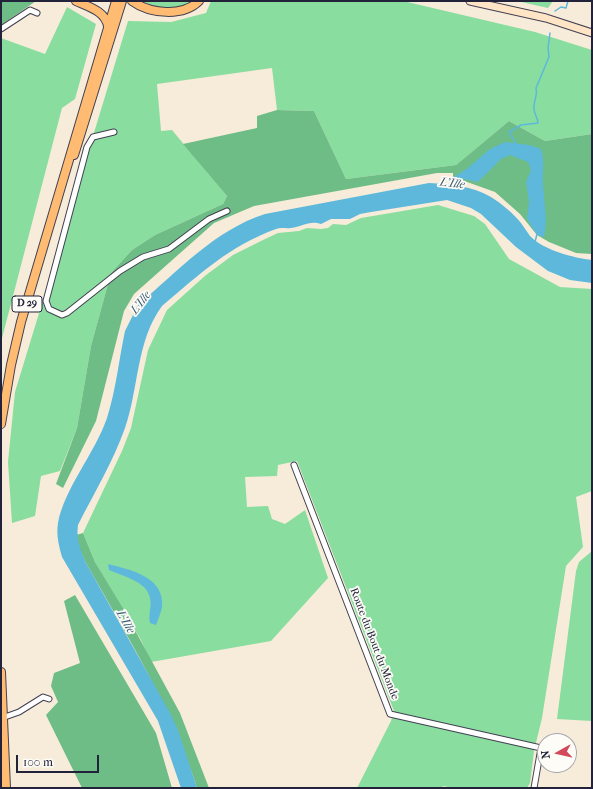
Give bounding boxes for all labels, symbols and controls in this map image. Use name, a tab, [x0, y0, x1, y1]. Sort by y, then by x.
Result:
water label: L'Ille	[439, 175, 465, 193]
water label: L'Ille	[128, 289, 154, 317]
road number: D 29	[12, 296, 42, 312]
street label: Route du Bout du Monde	[347, 586, 401, 702]
water label: L'Ille	[113, 608, 137, 636]
north arrow	[537, 733, 577, 773]
scale bar	[18, 747, 101, 773]
text: N	[539, 750, 553, 760]
text: 100 m	[23, 755, 53, 769]

